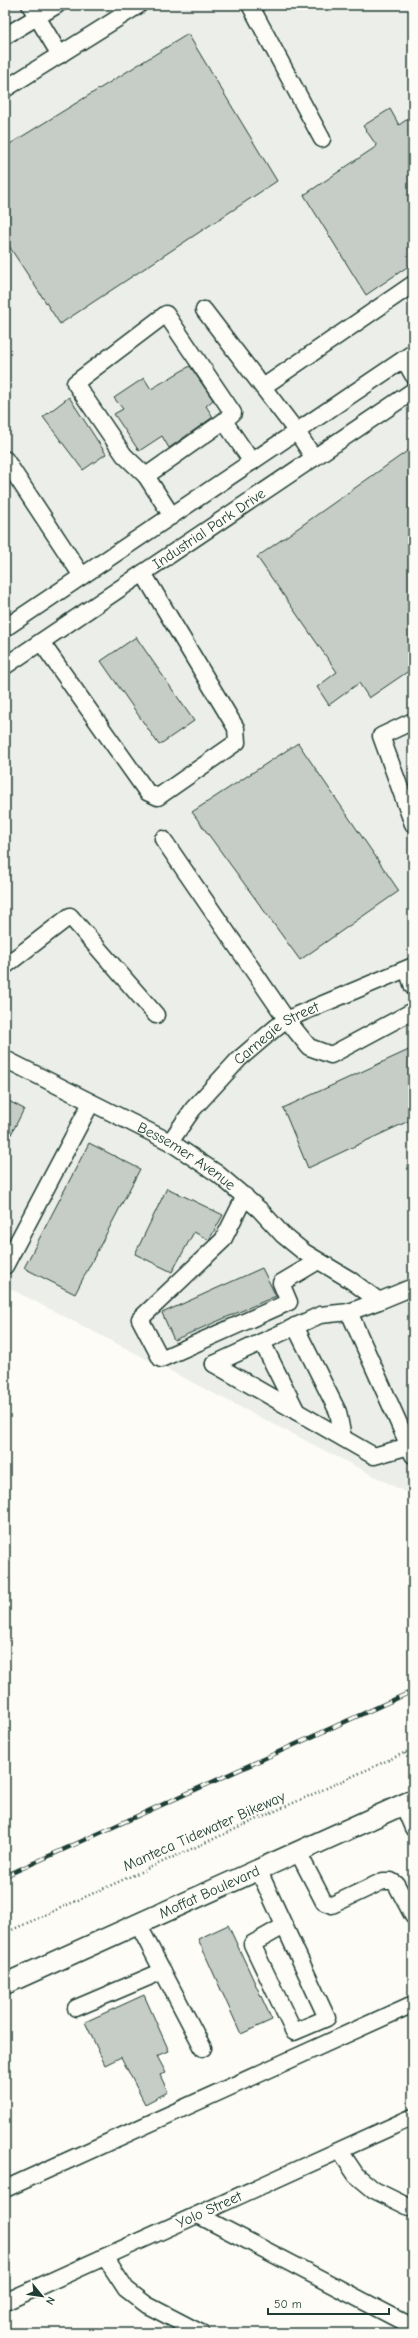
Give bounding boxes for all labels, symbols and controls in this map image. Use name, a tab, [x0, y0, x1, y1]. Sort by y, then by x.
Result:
street label: Industrial Park Drive	[149, 484, 269, 573]
street label: Carnegie Street	[230, 997, 322, 1069]
street label: Bessemer Avenue	[134, 1118, 240, 1194]
street label: Manteca Tidewater Bikeway	[120, 1787, 288, 1875]
street label: Moffat Boulevard	[156, 1861, 262, 1922]
street label: Yolo Street	[174, 2187, 245, 2232]
north arrow	[22, 2276, 62, 2316]
scale bar	[268, 2290, 389, 2316]
text: N	[43, 2294, 58, 2307]
text: 50 m	[274, 2297, 302, 2311]

